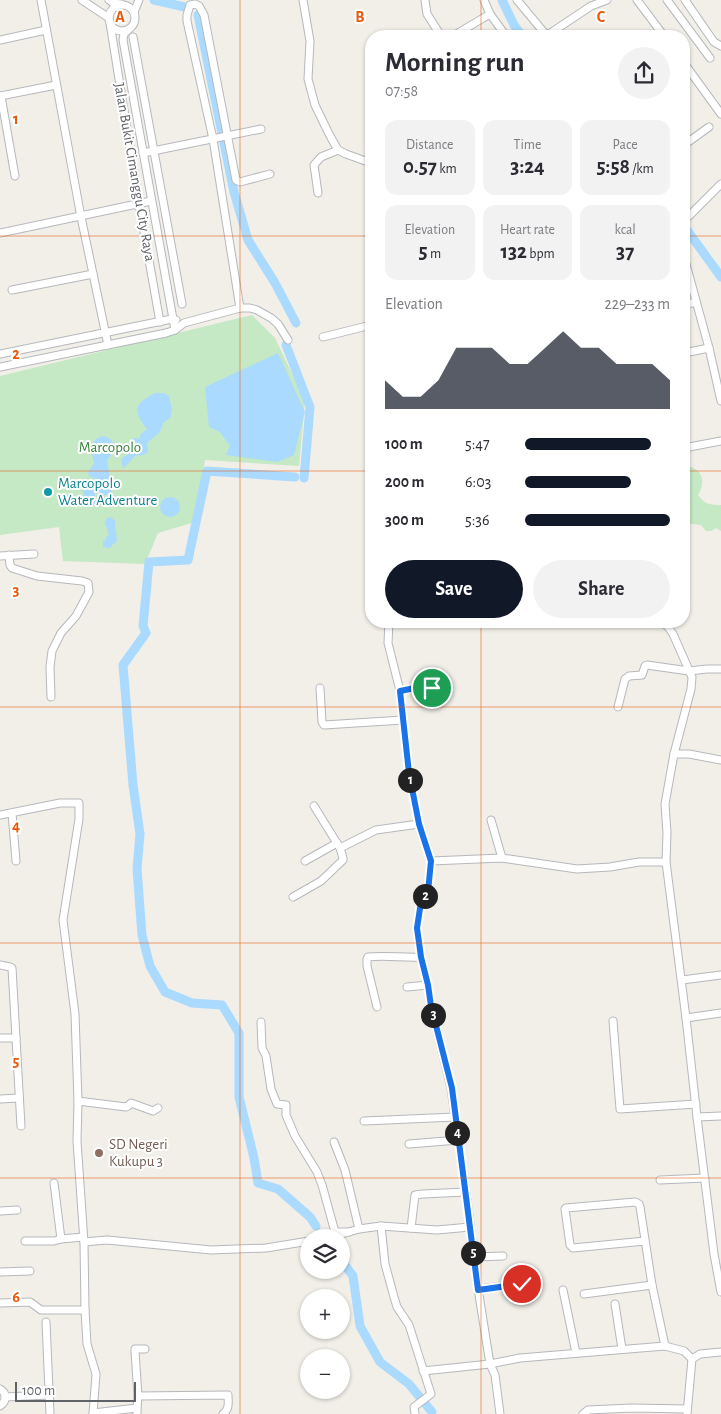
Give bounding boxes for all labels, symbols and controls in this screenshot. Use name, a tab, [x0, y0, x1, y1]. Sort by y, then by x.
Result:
text: A	[115, 9, 125, 25]
text: B	[355, 9, 365, 25]
text: C	[597, 9, 606, 25]
button: share	[618, 47, 670, 99]
text: Morning run	[385, 49, 525, 77]
street label: Jalan Bukit Cimanggu City Raya	[111, 82, 158, 263]
text: 07:58	[385, 83, 418, 99]
text: 1	[13, 111, 19, 127]
text: Distance	[406, 138, 454, 152]
text: Time	[514, 138, 541, 152]
text: Pace	[613, 138, 638, 152]
text: 0.57	[403, 156, 437, 177]
text: 3:24	[510, 156, 545, 177]
text: 5:58	[597, 156, 630, 177]
text: km	[437, 162, 457, 176]
text: /km	[630, 162, 654, 176]
text: Elevation	[405, 223, 455, 237]
text: Heart rate	[500, 223, 555, 237]
text: kcal	[614, 223, 636, 237]
text: 5	[419, 241, 428, 262]
text: 132	[500, 241, 527, 262]
text: 37	[616, 241, 634, 262]
text: m	[428, 247, 441, 261]
text: bpm	[527, 247, 555, 261]
text: Elevation	[385, 296, 443, 312]
text: 229–233 m	[604, 296, 670, 312]
text: 2	[12, 346, 20, 362]
text: 100 m	[385, 436, 423, 452]
text: 5:47	[465, 436, 490, 452]
park label: Marcopolo	[79, 440, 141, 455]
text: 200 m	[385, 474, 425, 490]
text: 6:03	[465, 474, 491, 490]
place label: Marcopolo Water Adventure	[58, 476, 157, 508]
marker: Marcopolo Water Adventure	[42, 486, 54, 498]
text: 300 m	[385, 512, 424, 528]
text: 5:36	[465, 512, 489, 528]
button: Save	[385, 560, 523, 618]
button: Share	[533, 560, 670, 618]
text: 3	[13, 582, 20, 598]
pin	[411, 667, 453, 709]
icon: arrive	[418, 674, 446, 702]
pin: 1	[398, 768, 422, 792]
text: 1	[408, 773, 413, 787]
text: 4	[12, 818, 20, 834]
pin: 2	[412, 884, 438, 908]
text: 2	[422, 889, 429, 903]
pin: 3	[420, 1002, 446, 1028]
text: 3	[430, 1008, 437, 1022]
text: 5	[13, 1053, 20, 1069]
pin: 4	[444, 1120, 470, 1146]
text: 4	[454, 1126, 461, 1140]
place label: SD Negeri Kukupu 3	[109, 1137, 168, 1169]
marker: SD Negeri Kukupu 3	[93, 1147, 105, 1159]
map controls	[300, 1229, 350, 1399]
button: layers	[300, 1229, 350, 1279]
pin: 5	[460, 1240, 486, 1266]
text: 5	[470, 1246, 477, 1260]
pin	[501, 1263, 543, 1305]
icon: check	[508, 1270, 536, 1298]
text: 6	[12, 1289, 20, 1305]
button: +	[300, 1289, 350, 1339]
button: −	[300, 1349, 350, 1399]
scale bar	[15, 1379, 136, 1402]
text: 100 m	[22, 1384, 55, 1398]

